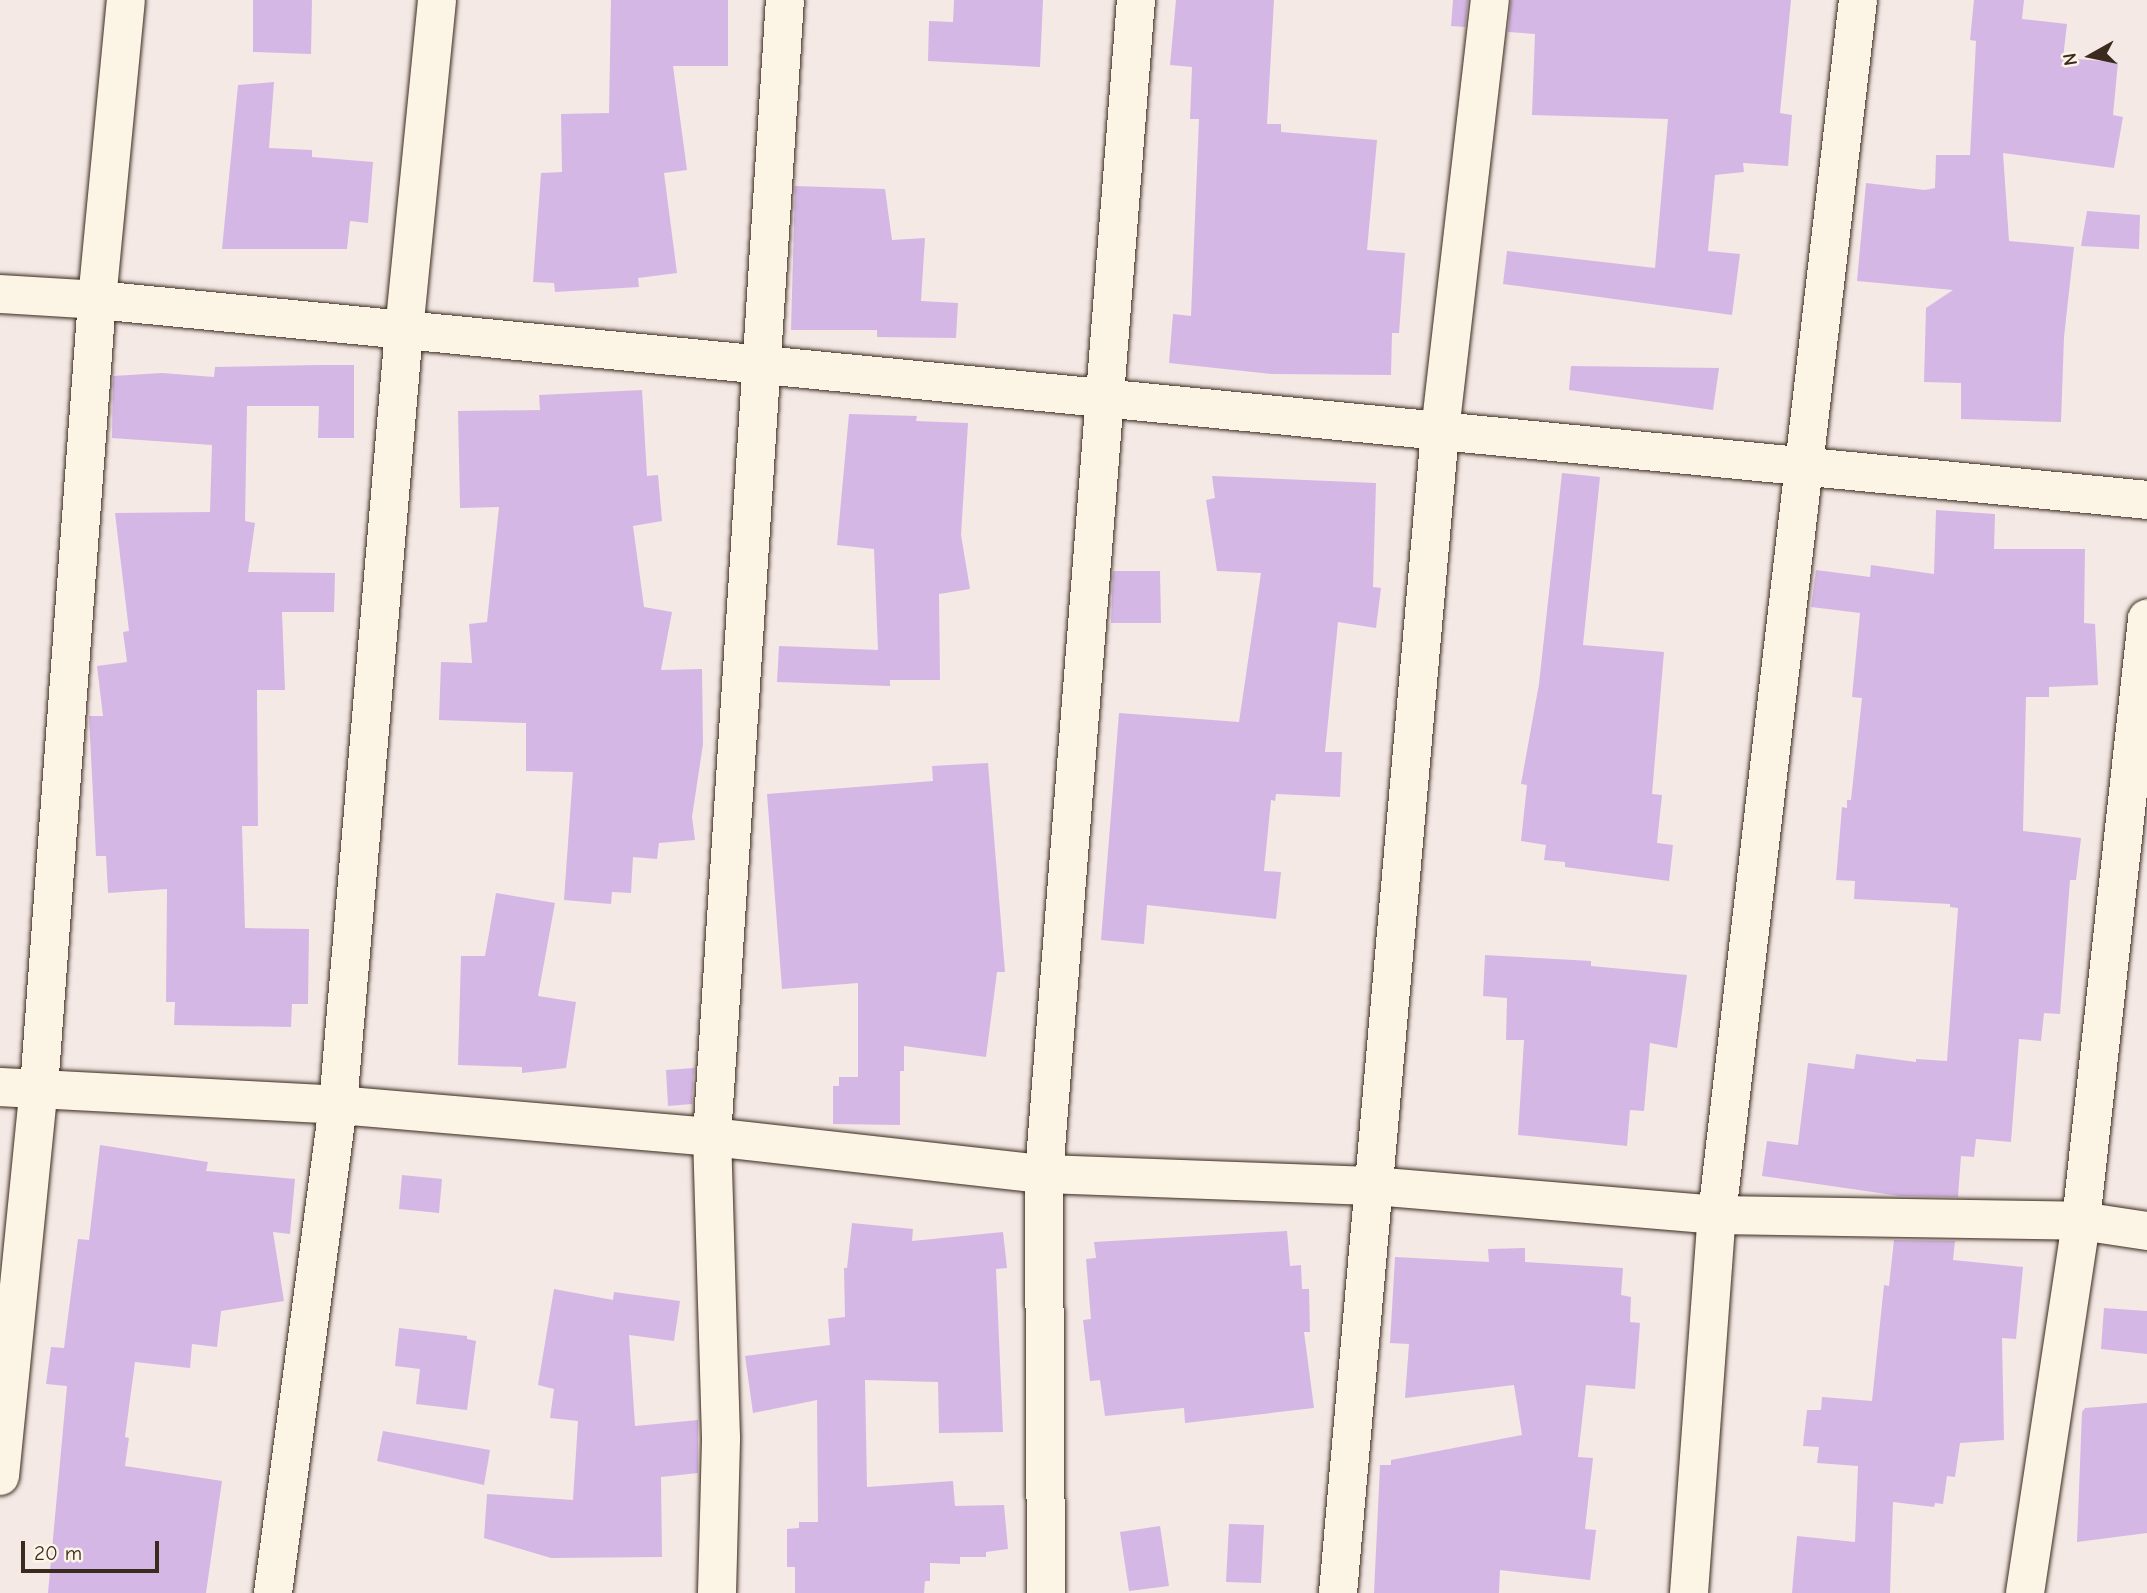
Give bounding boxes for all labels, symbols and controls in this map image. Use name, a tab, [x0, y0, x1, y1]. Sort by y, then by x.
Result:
north arrow	[2056, 21, 2126, 91]
text: N	[2058, 51, 2082, 67]
scale bar	[24, 1526, 163, 1570]
text: 20 m	[34, 1541, 82, 1565]

